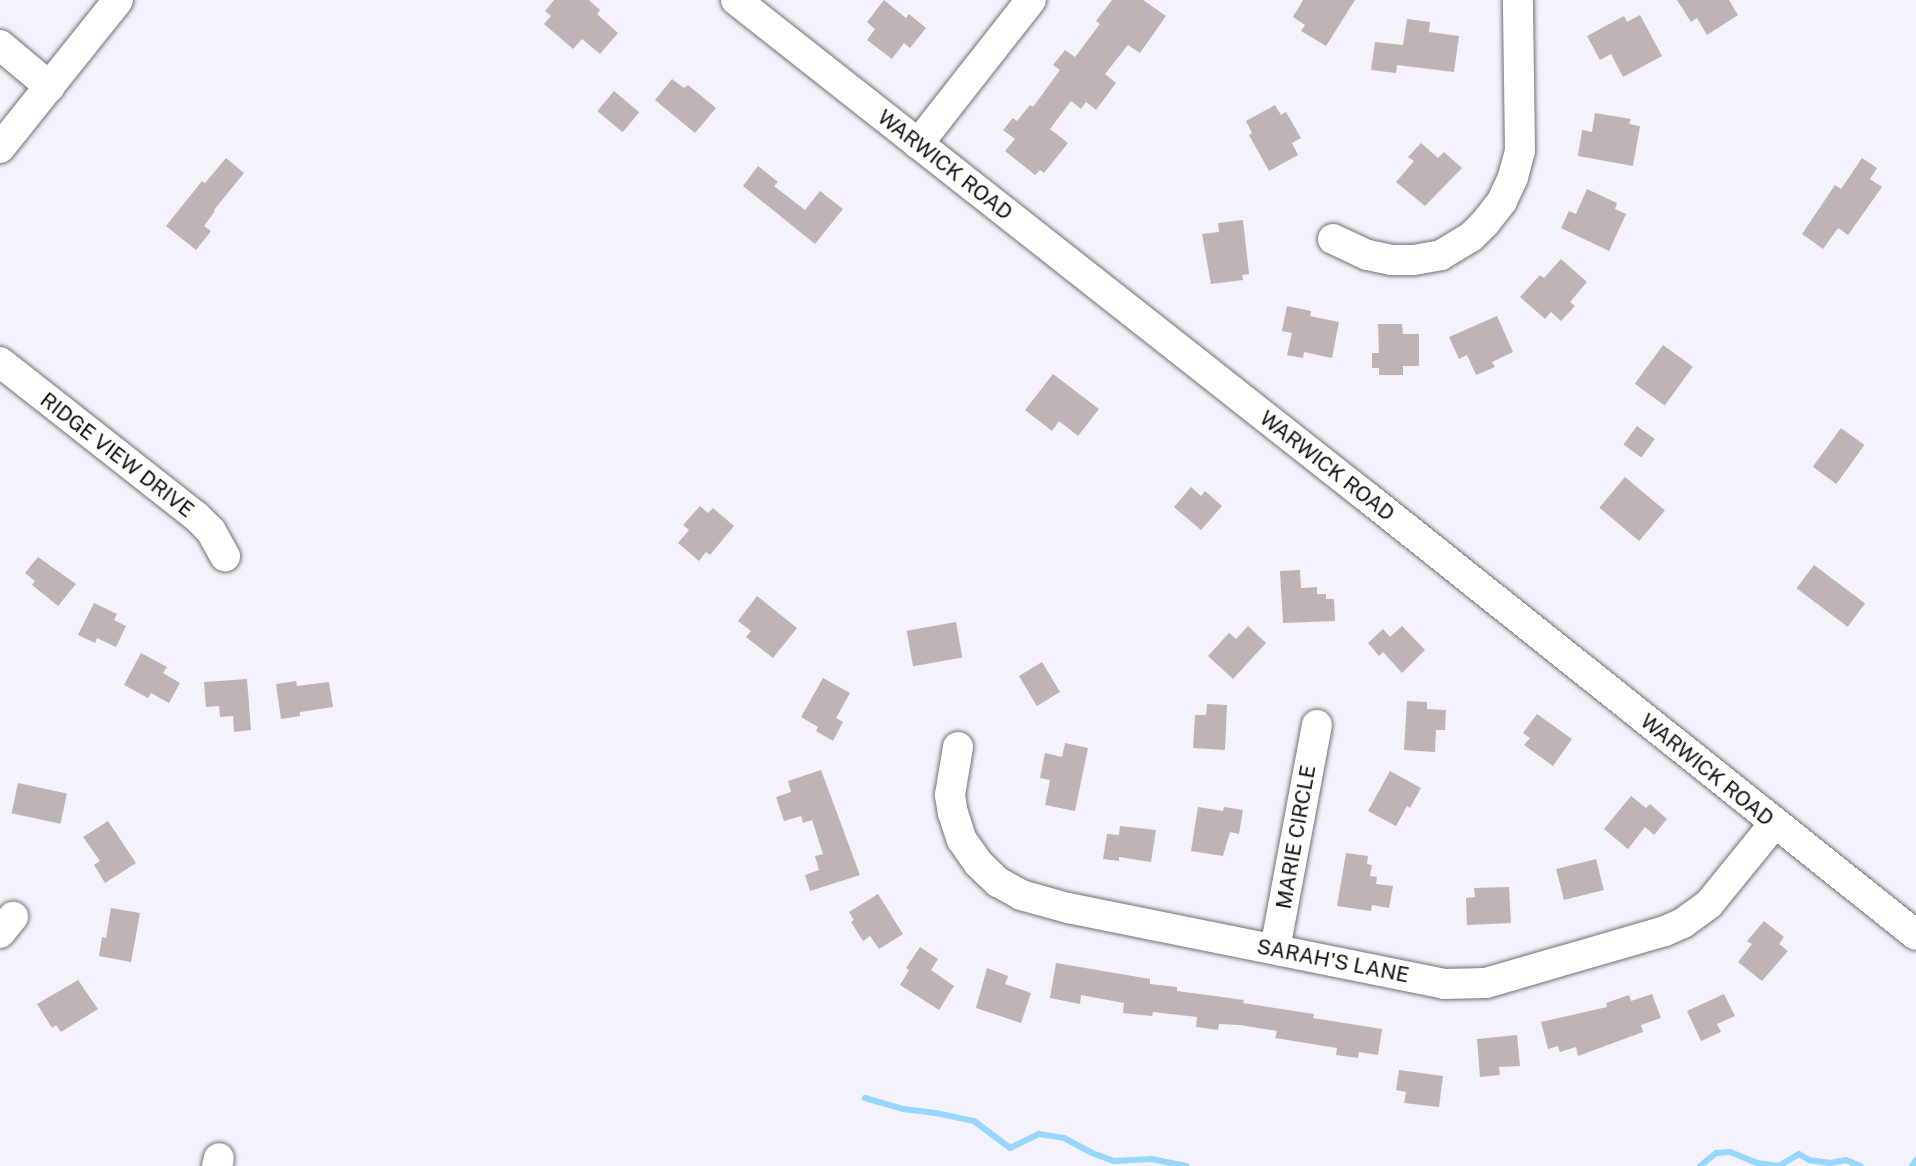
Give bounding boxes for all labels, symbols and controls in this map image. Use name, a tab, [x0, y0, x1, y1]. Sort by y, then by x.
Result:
street label: WARWICK ROAD	[873, 105, 1017, 225]
street label: RIDGE VIEW DRIVE	[35, 387, 199, 523]
street label: WARWICK ROAD	[1255, 406, 1399, 526]
street label: WARWICK ROAD	[1635, 709, 1779, 831]
street label: MARIE CIRCLE	[1271, 763, 1321, 911]
street label: SARAH'S LANE	[1255, 934, 1411, 988]

